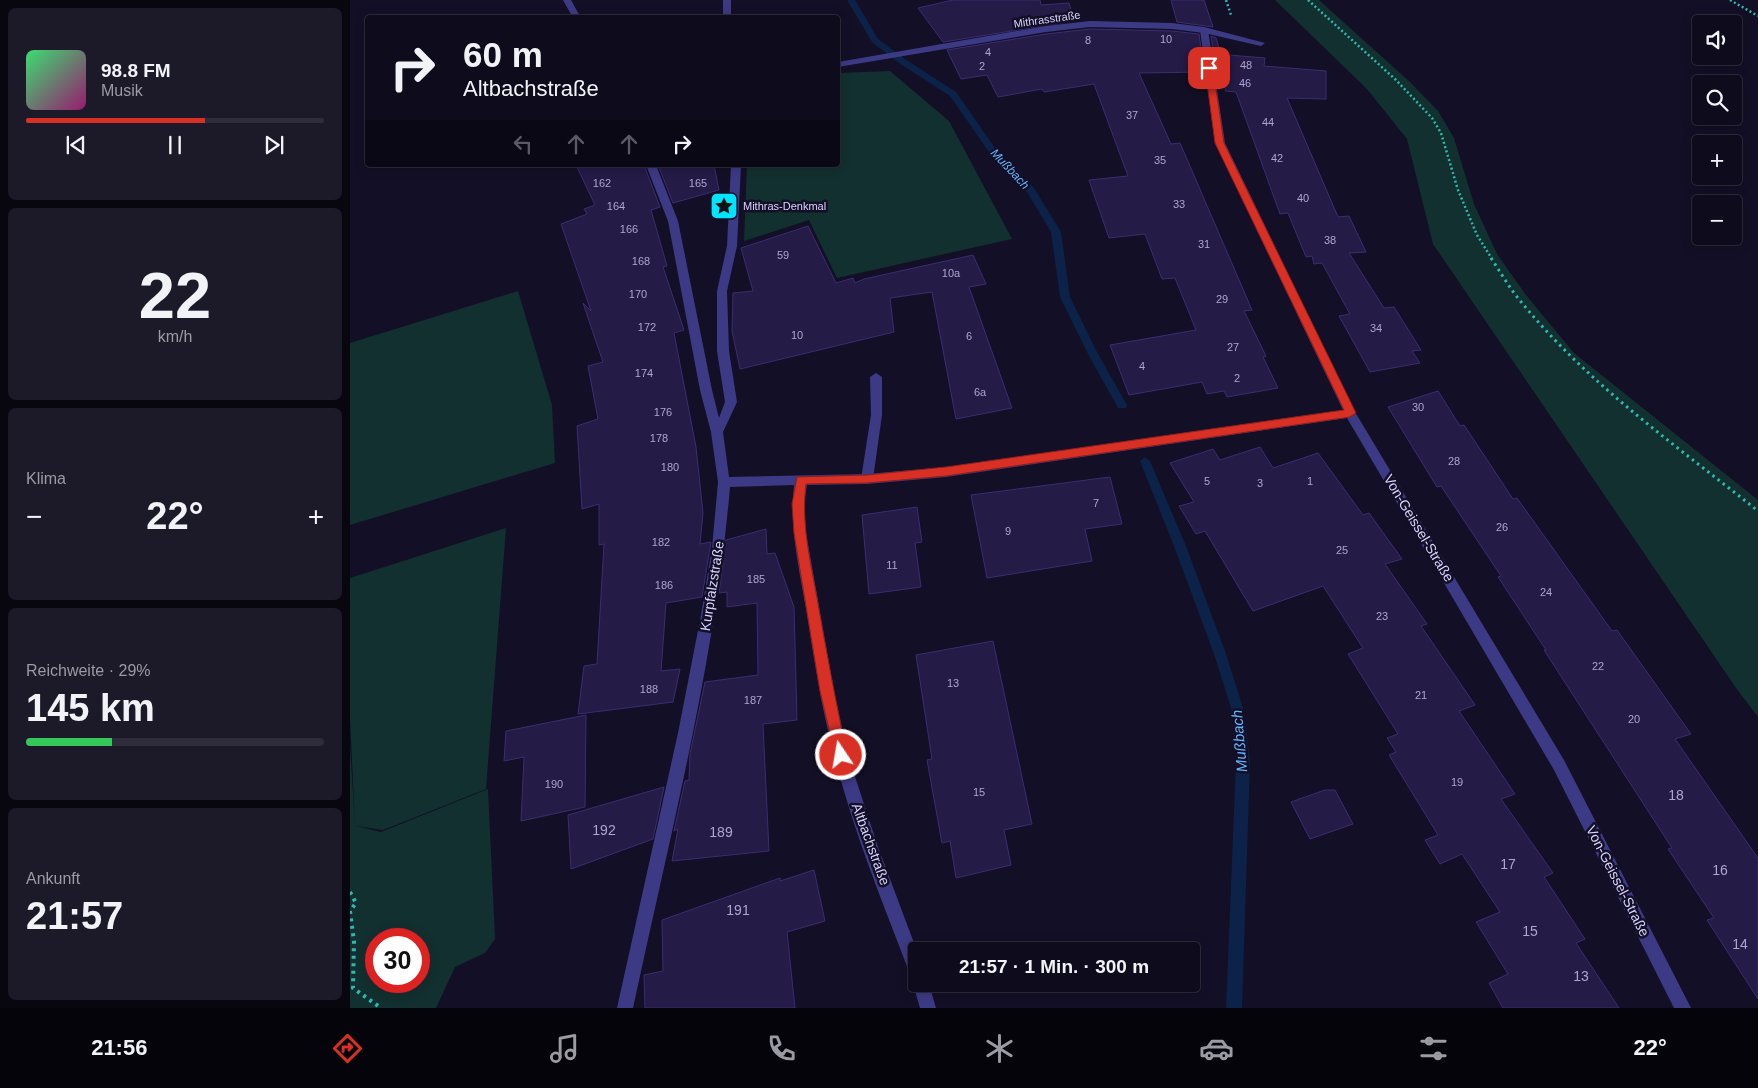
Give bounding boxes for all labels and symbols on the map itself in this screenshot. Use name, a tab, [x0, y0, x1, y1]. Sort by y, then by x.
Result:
street label: Mithrasstraße	[1013, 8, 1081, 30]
house number: 10	[1160, 33, 1172, 45]
house number: 8	[1085, 34, 1091, 46]
house number: 4	[985, 46, 991, 58]
pin	[1188, 47, 1230, 89]
house number: 48	[1240, 59, 1252, 71]
house number: 2	[979, 60, 985, 72]
house number: 46	[1239, 77, 1251, 89]
house number: 37	[1126, 109, 1138, 121]
house number: 44	[1262, 116, 1274, 128]
water label: Mußbach	[988, 146, 1032, 192]
house number: 42	[1271, 152, 1283, 164]
house number: 35	[1154, 154, 1166, 166]
house number: 162	[593, 177, 611, 189]
house number: 165	[689, 177, 707, 189]
place icon: Mithras-Denkmal	[709, 191, 739, 221]
house number: 40	[1297, 192, 1309, 204]
house number: 33	[1173, 198, 1185, 210]
house number: 164	[607, 200, 625, 212]
place label: Mithras-Denkmal	[743, 200, 826, 212]
house number: 166	[620, 223, 638, 235]
house number: 38	[1324, 234, 1336, 246]
house number: 31	[1198, 238, 1210, 250]
house number: 59	[777, 249, 789, 261]
house number: 168	[632, 255, 650, 267]
house number: 10a	[942, 267, 961, 279]
house number: 170	[629, 288, 647, 300]
house number: 29	[1216, 293, 1228, 305]
house number: 172	[638, 321, 656, 333]
house number: 34	[1370, 322, 1382, 334]
house number: 10	[791, 329, 803, 341]
house number: 6	[966, 330, 972, 342]
house number: 27	[1227, 341, 1239, 353]
house number: 4	[1139, 360, 1145, 372]
house number: 174	[635, 367, 653, 379]
house number: 2	[1234, 372, 1240, 384]
house number: 6a	[974, 386, 987, 398]
house number: 30	[1412, 401, 1424, 413]
house number: 176	[654, 406, 672, 418]
house number: 178	[650, 432, 668, 444]
house number: 28	[1448, 455, 1460, 467]
house number: 180	[661, 461, 679, 473]
street label: Von-Geissel-Straße	[1381, 472, 1457, 585]
house number: 5	[1204, 475, 1210, 487]
house number: 1	[1307, 475, 1313, 487]
house number: 3	[1257, 477, 1263, 489]
house number: 7	[1093, 497, 1099, 509]
house number: 26	[1496, 521, 1508, 533]
house number: 9	[1005, 525, 1011, 537]
house number: 182	[652, 536, 670, 548]
street label: Kurpfalzstraße	[697, 540, 727, 632]
house number: 25	[1336, 544, 1348, 556]
house number: 11	[886, 559, 898, 571]
house number: 185	[747, 573, 765, 585]
house number: 186	[655, 579, 673, 591]
house number: 24	[1540, 586, 1552, 598]
house number: 23	[1376, 610, 1388, 622]
house number: 22	[1592, 660, 1604, 672]
house number: 13	[947, 677, 959, 689]
house number: 188	[640, 683, 658, 695]
house number: 21	[1415, 689, 1427, 701]
house number: 187	[744, 694, 762, 706]
water label: Mußbach	[1228, 709, 1250, 773]
house number: 20	[1628, 713, 1640, 725]
position arrow	[814, 728, 866, 780]
house number: 19	[1451, 776, 1463, 788]
house number: 190	[545, 778, 563, 790]
house number: 15	[973, 786, 985, 798]
house number: 18	[1668, 787, 1684, 803]
street label: Altbachstraße	[849, 801, 893, 888]
house number: 192	[592, 822, 616, 838]
street label: Von-Geissel-Straße	[1583, 823, 1653, 939]
house number: 189	[709, 824, 733, 840]
house number: 17	[1500, 856, 1516, 872]
house number: 16	[1712, 862, 1728, 878]
house number: 191	[726, 902, 750, 918]
house number: 15	[1522, 923, 1538, 939]
speed limit sign: 30	[365, 928, 430, 993]
house number: 14	[1732, 936, 1748, 952]
house number: 13	[1573, 968, 1589, 984]

